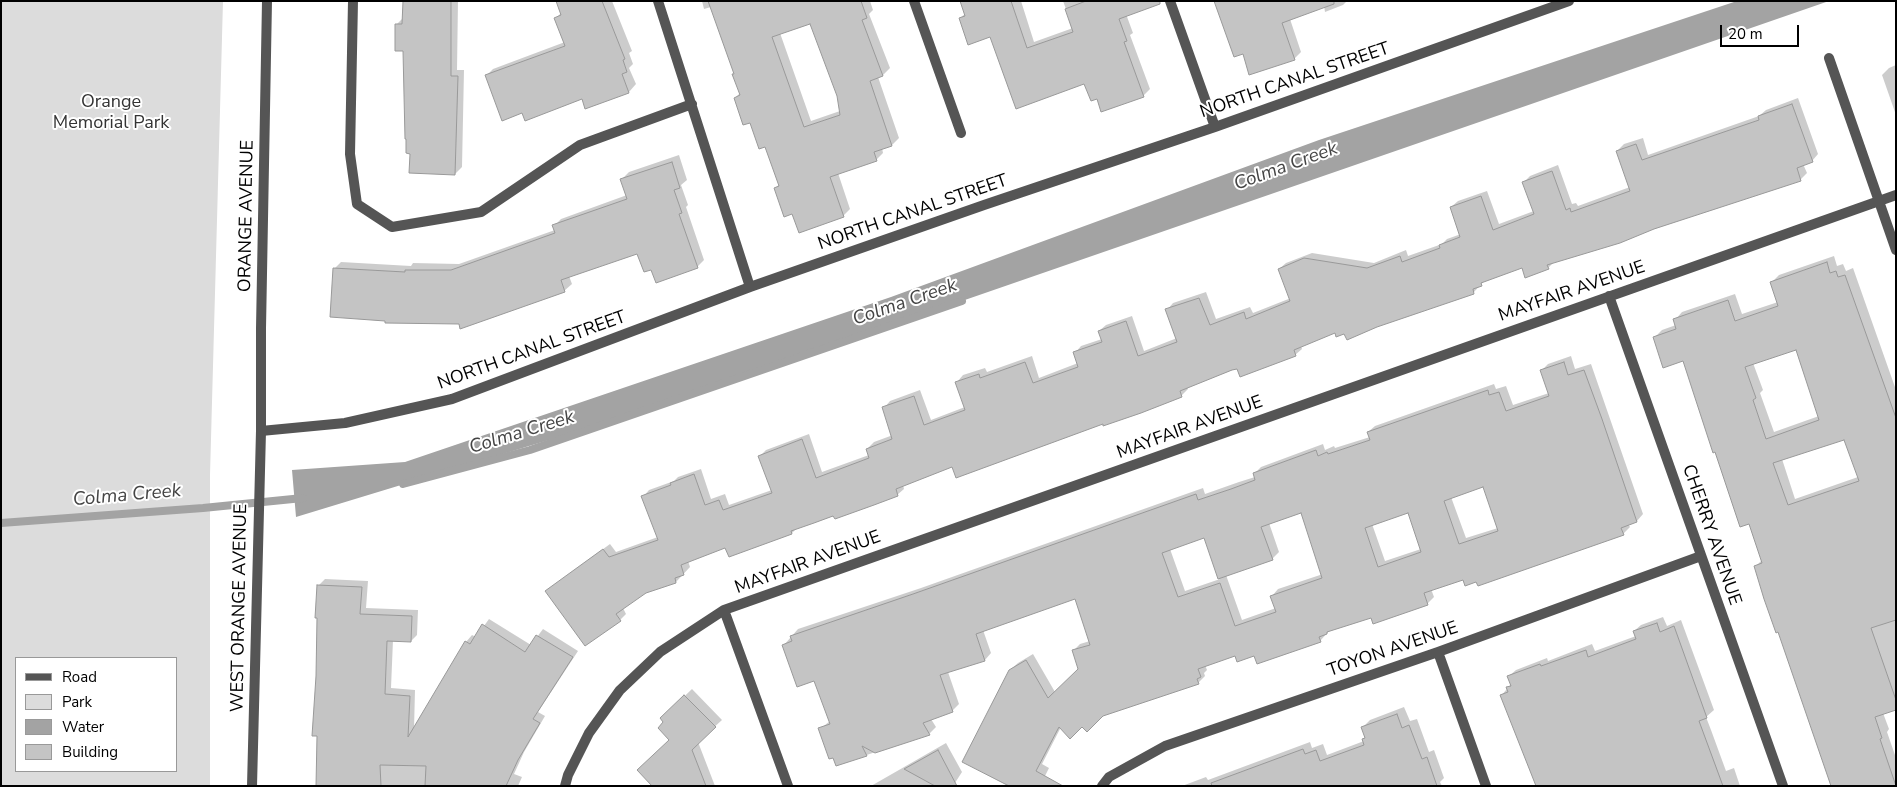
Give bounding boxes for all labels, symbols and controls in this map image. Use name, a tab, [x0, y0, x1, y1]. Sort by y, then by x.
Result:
scale bar	[1722, 15, 1801, 47]
text: 20 m	[1728, 24, 1763, 44]
street label: NORTH CANAL STREET	[1197, 38, 1393, 124]
park label: Orange Memorial Park	[53, 92, 169, 134]
water label: Colma Creek	[1231, 138, 1341, 196]
street label: ORANGE AVENUE	[235, 140, 259, 292]
street label: NORTH CANAL STREET	[815, 170, 1011, 256]
street label: MAYFAIR AVENUE	[1496, 257, 1648, 327]
water label: Colma Creek	[850, 275, 960, 331]
street label: NORTH CANAL STREET	[435, 307, 629, 395]
street label: MAYFAIR AVENUE	[1114, 392, 1266, 464]
water label: Colma Creek	[467, 406, 577, 460]
street label: CHERRY AVENUE	[1677, 462, 1745, 608]
water label: Colma Creek	[72, 480, 182, 512]
street label: WEST ORANGE AVENUE	[227, 504, 253, 712]
street label: MAYFAIR AVENUE	[732, 527, 884, 599]
street label: TOYON AVENUE	[1325, 618, 1461, 682]
legend	[15, 657, 178, 772]
text: Road	[62, 667, 97, 687]
text: Park	[62, 692, 92, 712]
text: Water	[62, 717, 104, 737]
text: Building	[62, 742, 118, 762]

